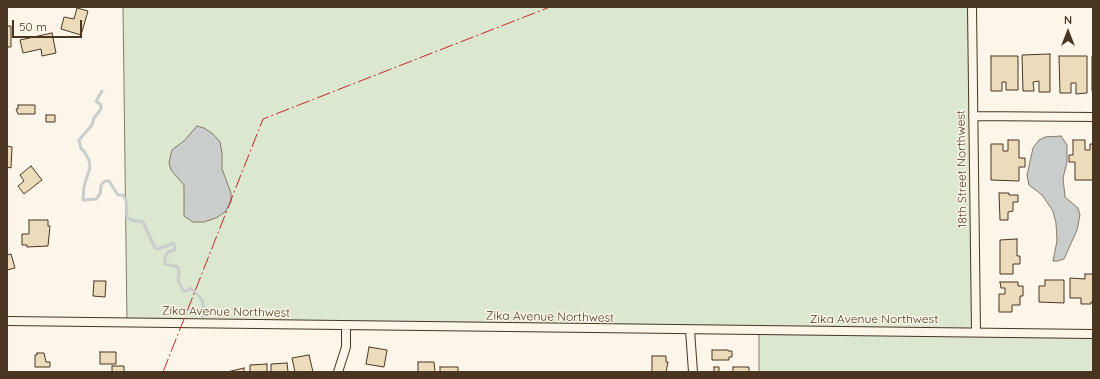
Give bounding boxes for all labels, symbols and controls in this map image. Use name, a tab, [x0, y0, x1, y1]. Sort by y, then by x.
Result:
scale bar	[14, 12, 84, 38]
north arrow	[1048, 12, 1088, 52]
text: N	[1064, 13, 1072, 27]
text: 50 m	[19, 19, 47, 34]
street label: 18th Street Northwest	[954, 110, 970, 228]
street label: Zika Avenue Northwest	[162, 304, 290, 320]
street label: Zika Avenue Northwest	[486, 309, 614, 325]
street label: Zika Avenue Northwest	[810, 312, 938, 326]

